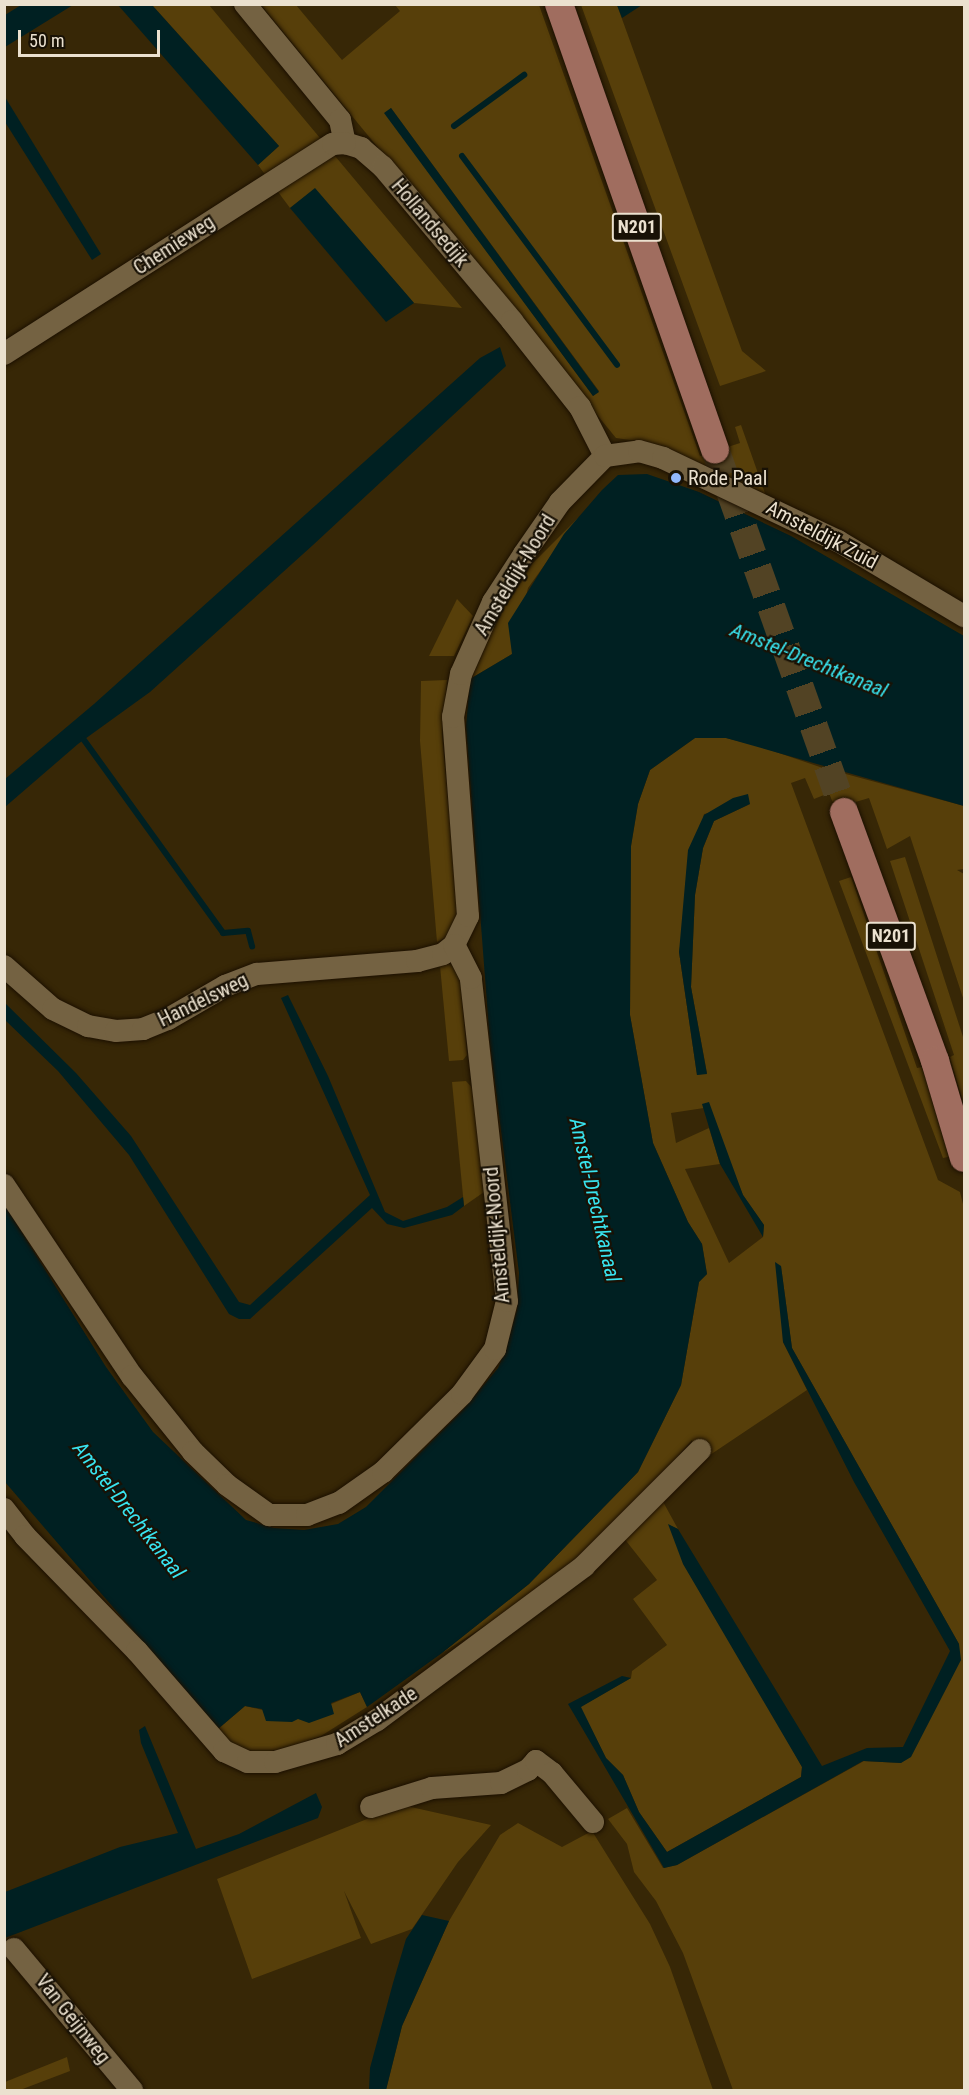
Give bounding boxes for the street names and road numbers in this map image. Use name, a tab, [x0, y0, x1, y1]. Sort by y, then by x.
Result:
street label: Hollandsedijk	[386, 174, 474, 272]
street label: Chemieweg	[129, 210, 219, 280]
road number: N201	[612, 212, 662, 242]
street label: Amsteldijk Zuid	[762, 496, 882, 574]
street label: Amsteldijk-Noord	[469, 510, 561, 640]
road number: N201	[866, 921, 916, 951]
street label: Handelsweg	[154, 968, 252, 1032]
street label: Amsteldijk-Noord	[479, 1166, 515, 1304]
street label: Amstelkade	[330, 1681, 422, 1753]
street label: Van Geijnweg	[31, 1970, 115, 2068]

